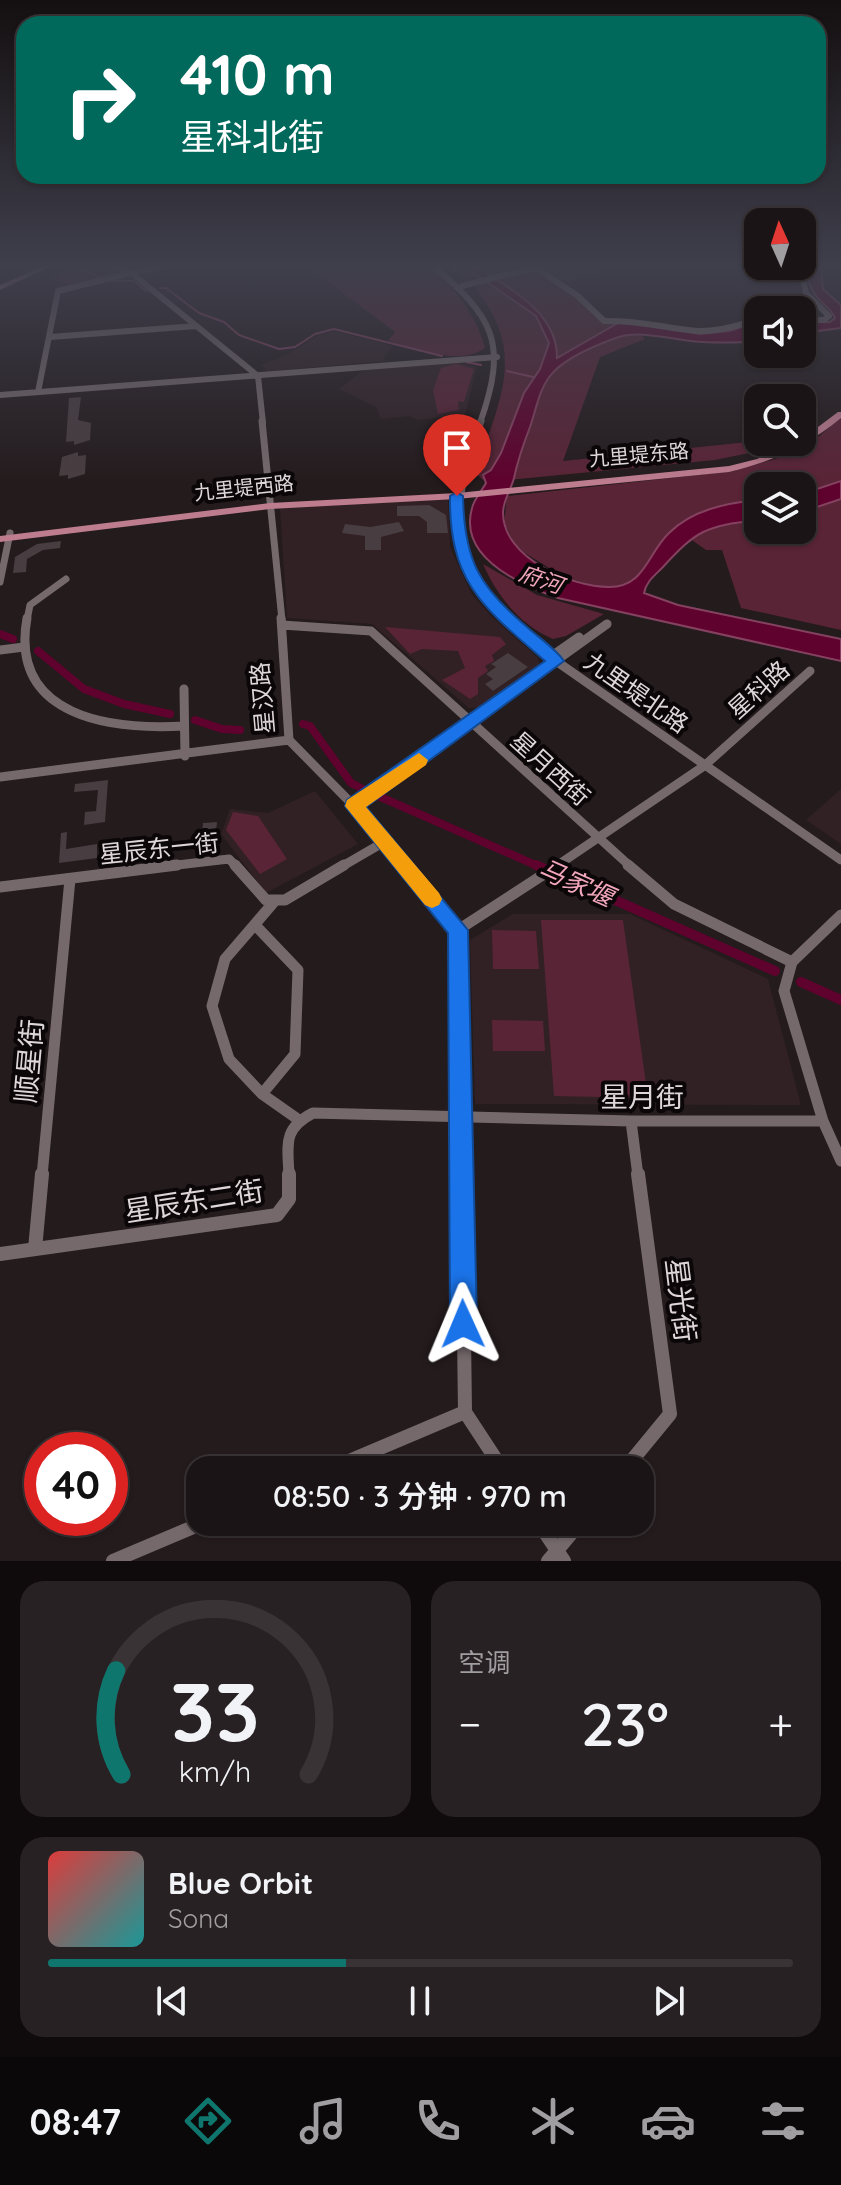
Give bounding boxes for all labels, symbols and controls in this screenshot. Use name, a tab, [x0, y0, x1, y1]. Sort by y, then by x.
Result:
text: 410 m	[180, 39, 335, 109]
icon: right	[48, 48, 152, 152]
text: 星科北街	[180, 114, 324, 159]
north arrow	[744, 208, 816, 280]
map controls	[744, 208, 816, 544]
button: sound	[744, 296, 816, 368]
button: search	[744, 384, 816, 456]
pin	[423, 414, 491, 496]
icon: arrive	[435, 426, 479, 470]
street label: 九里堤东路	[588, 438, 690, 471]
street label: 九里堤西路	[193, 470, 295, 505]
button: layers	[744, 472, 816, 544]
water label: 府河	[516, 559, 570, 601]
street label: 九里堤北路	[579, 645, 694, 739]
street label: 星科路	[722, 654, 795, 724]
street label: 星汉路	[244, 661, 280, 735]
street label: 星月西街	[505, 725, 596, 812]
street label: 星辰东一街	[98, 827, 220, 869]
water label: 马家堰	[534, 852, 622, 915]
street label: 顺星街	[7, 1018, 50, 1104]
street label: 星月街	[600, 1079, 684, 1114]
street label: 星辰东二街	[122, 1172, 266, 1229]
street label: 星光街	[659, 1256, 704, 1344]
position arrow	[421, 1282, 505, 1366]
speed limit sign: 40	[24, 1432, 128, 1536]
text: 08:50 · 3 分钟 · 970 m	[273, 1477, 567, 1515]
text: 空调	[459, 1646, 511, 1679]
text: 33	[171, 1658, 260, 1762]
text: 23°	[581, 1686, 669, 1761]
text: −	[459, 1696, 481, 1751]
text: +	[768, 1696, 793, 1751]
text: km/h	[179, 1753, 252, 1789]
text: Blue Orbit	[168, 1864, 313, 1902]
text: Sona	[168, 1902, 229, 1935]
icon: previous	[150, 1979, 194, 2023]
icon: pause	[398, 1979, 442, 2023]
icon: next	[647, 1979, 691, 2023]
icon: directions	[180, 2093, 236, 2149]
icon: music	[295, 2093, 351, 2149]
icon: phone	[410, 2093, 466, 2149]
icon: climate	[525, 2093, 581, 2149]
icon: car	[640, 2093, 696, 2149]
icon: filters	[755, 2093, 811, 2149]
text: 08:47	[30, 2099, 121, 2144]

